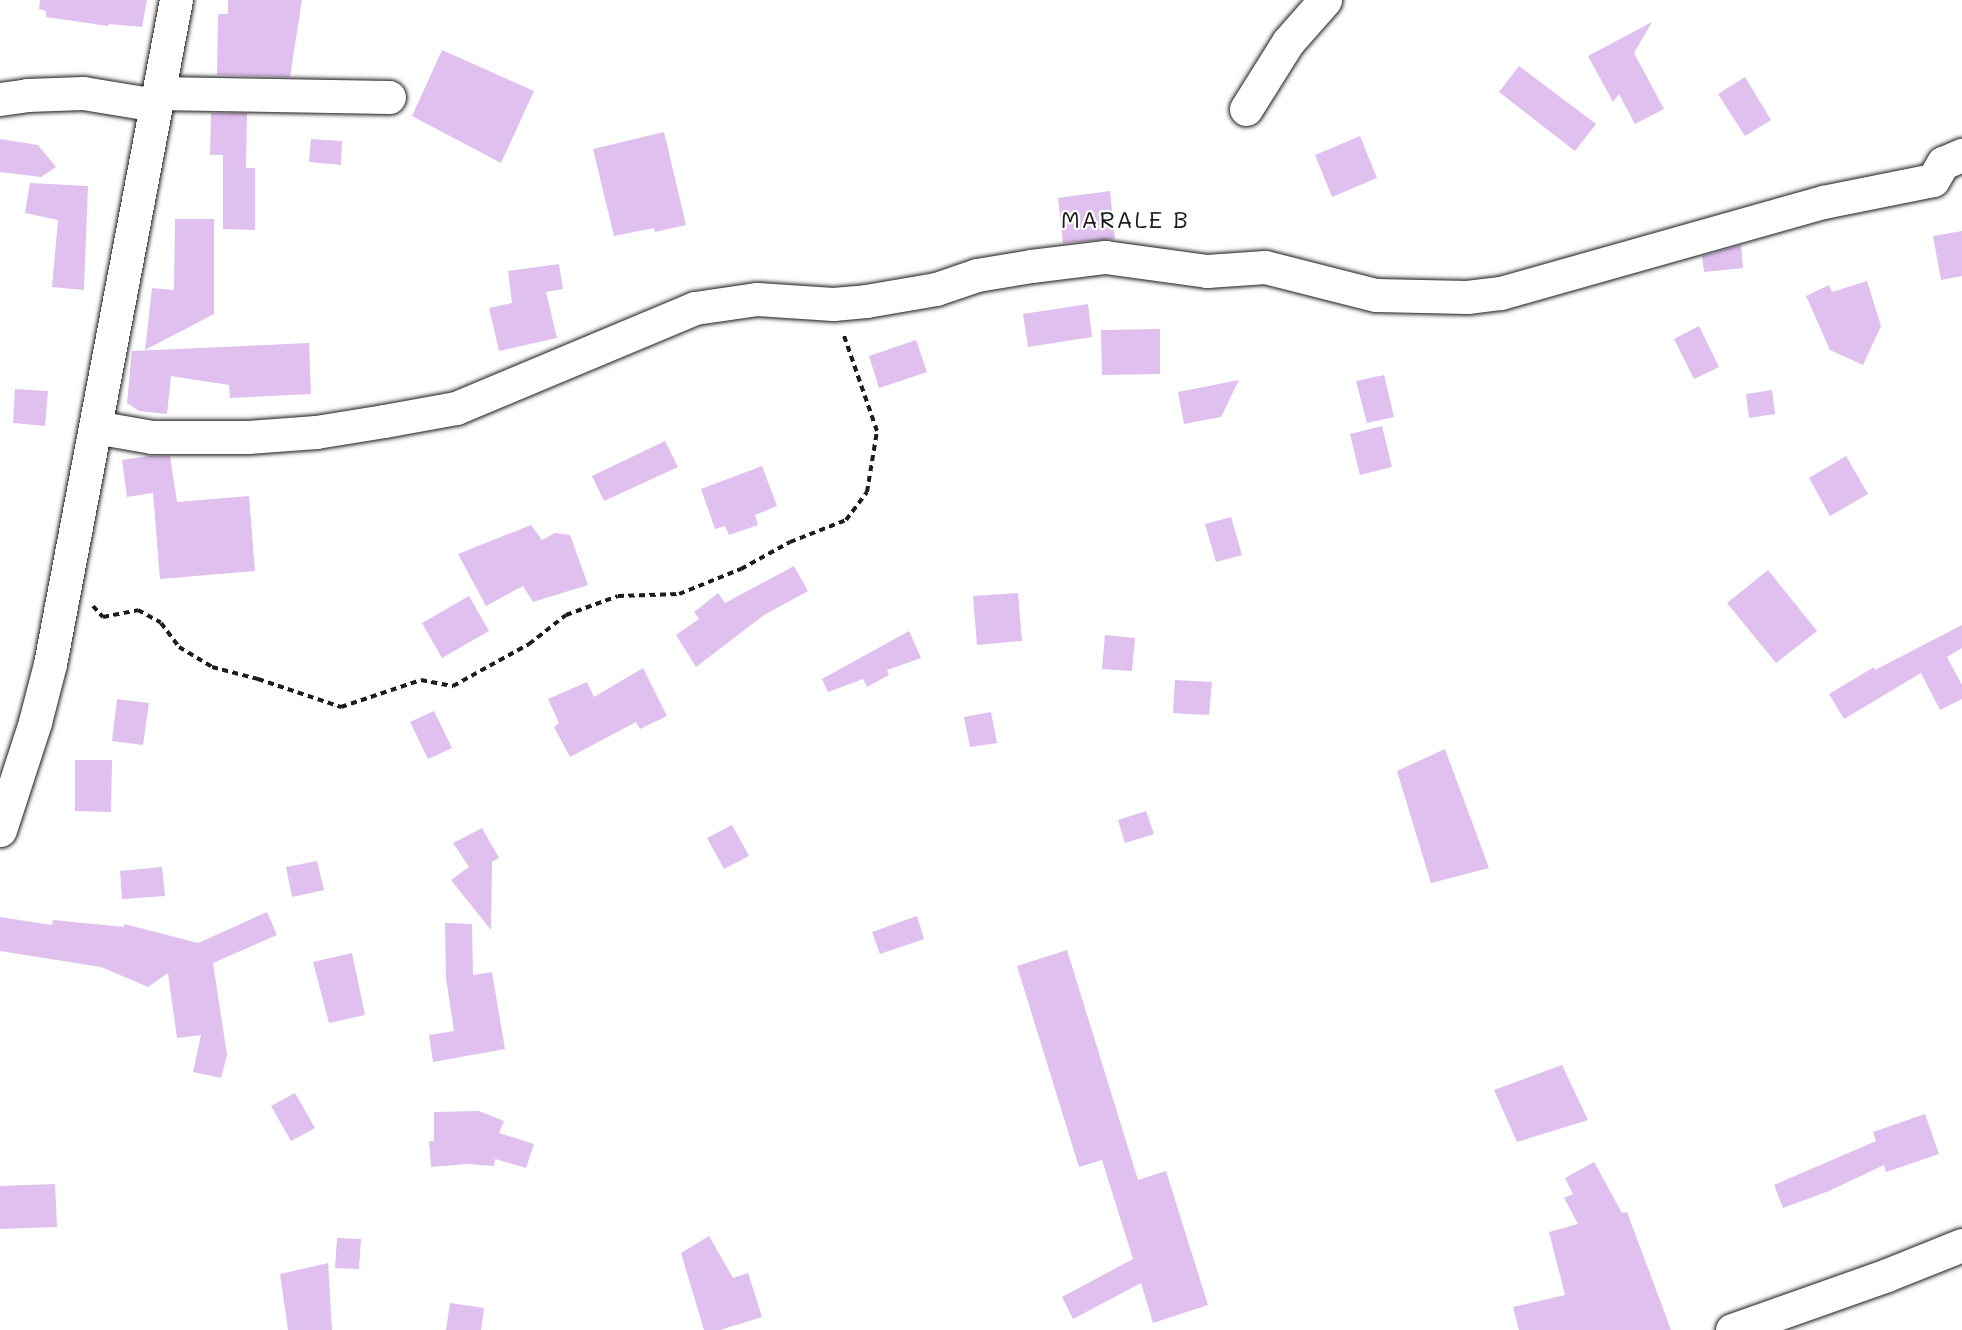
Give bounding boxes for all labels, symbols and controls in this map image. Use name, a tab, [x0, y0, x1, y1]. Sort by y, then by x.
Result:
district label: MARALE B	[1061, 205, 1189, 233]

